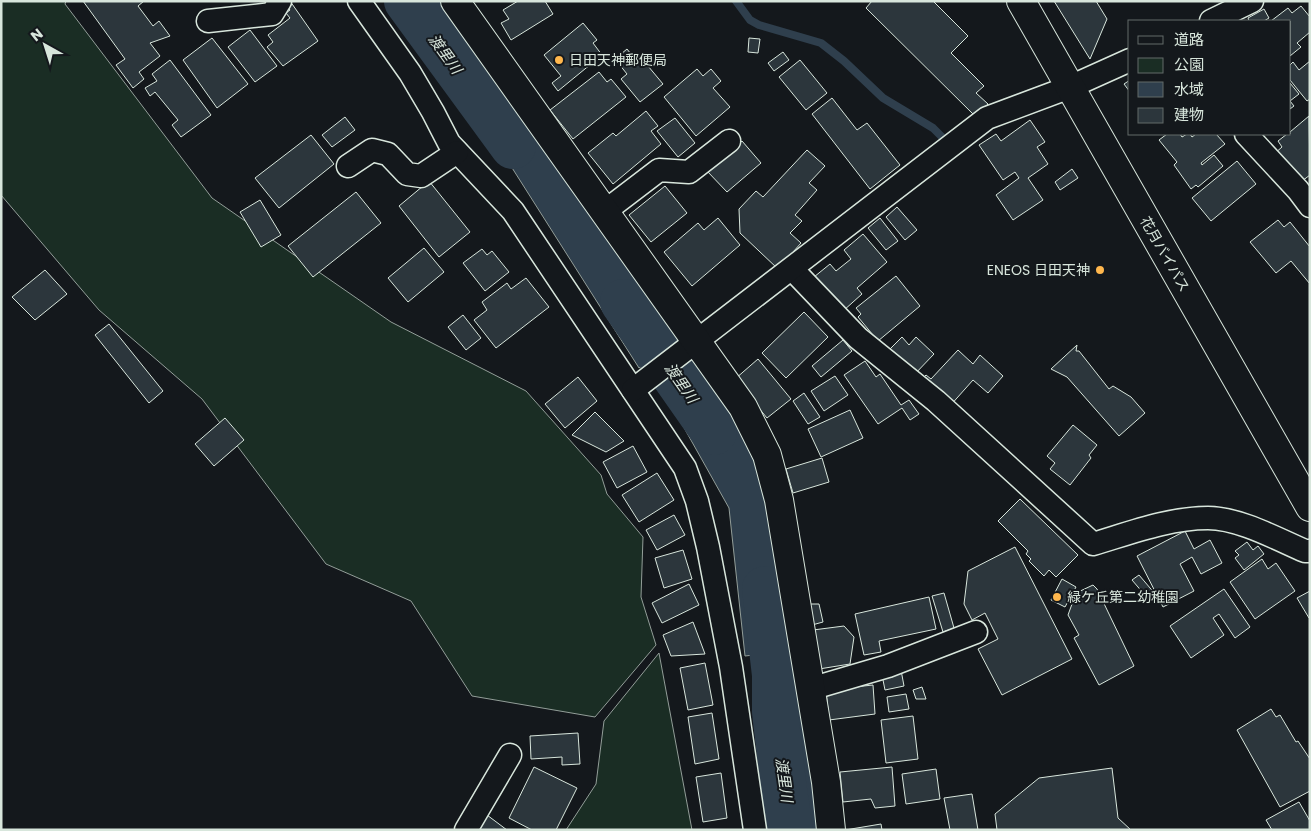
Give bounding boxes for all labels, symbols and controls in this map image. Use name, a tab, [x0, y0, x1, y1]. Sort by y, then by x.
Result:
north arrow	[20, 20, 70, 70]
legend	[1128, 20, 1291, 135]
text: N	[26, 24, 47, 46]
water label: 渡里川	[424, 29, 468, 80]
text: 道路	[1174, 29, 1204, 50]
place label: 日田天神郵便局	[569, 50, 667, 70]
marker: 日田天神郵便局	[553, 54, 565, 66]
text: 公園	[1174, 54, 1204, 75]
text: 水域	[1174, 79, 1204, 100]
text: 建物	[1174, 104, 1204, 125]
street label: 花月バイパス	[1135, 213, 1195, 295]
place label: ENEOS 日田天神	[987, 260, 1090, 280]
marker: ENEOS 日田天神	[1094, 264, 1106, 276]
water label: 渡里川	[660, 358, 704, 409]
place label: 緑ケ丘第二幼稚園	[1067, 587, 1179, 607]
marker: 緑ケ丘第二幼稚園	[1051, 591, 1063, 603]
water label: 渡里川	[771, 756, 798, 806]

